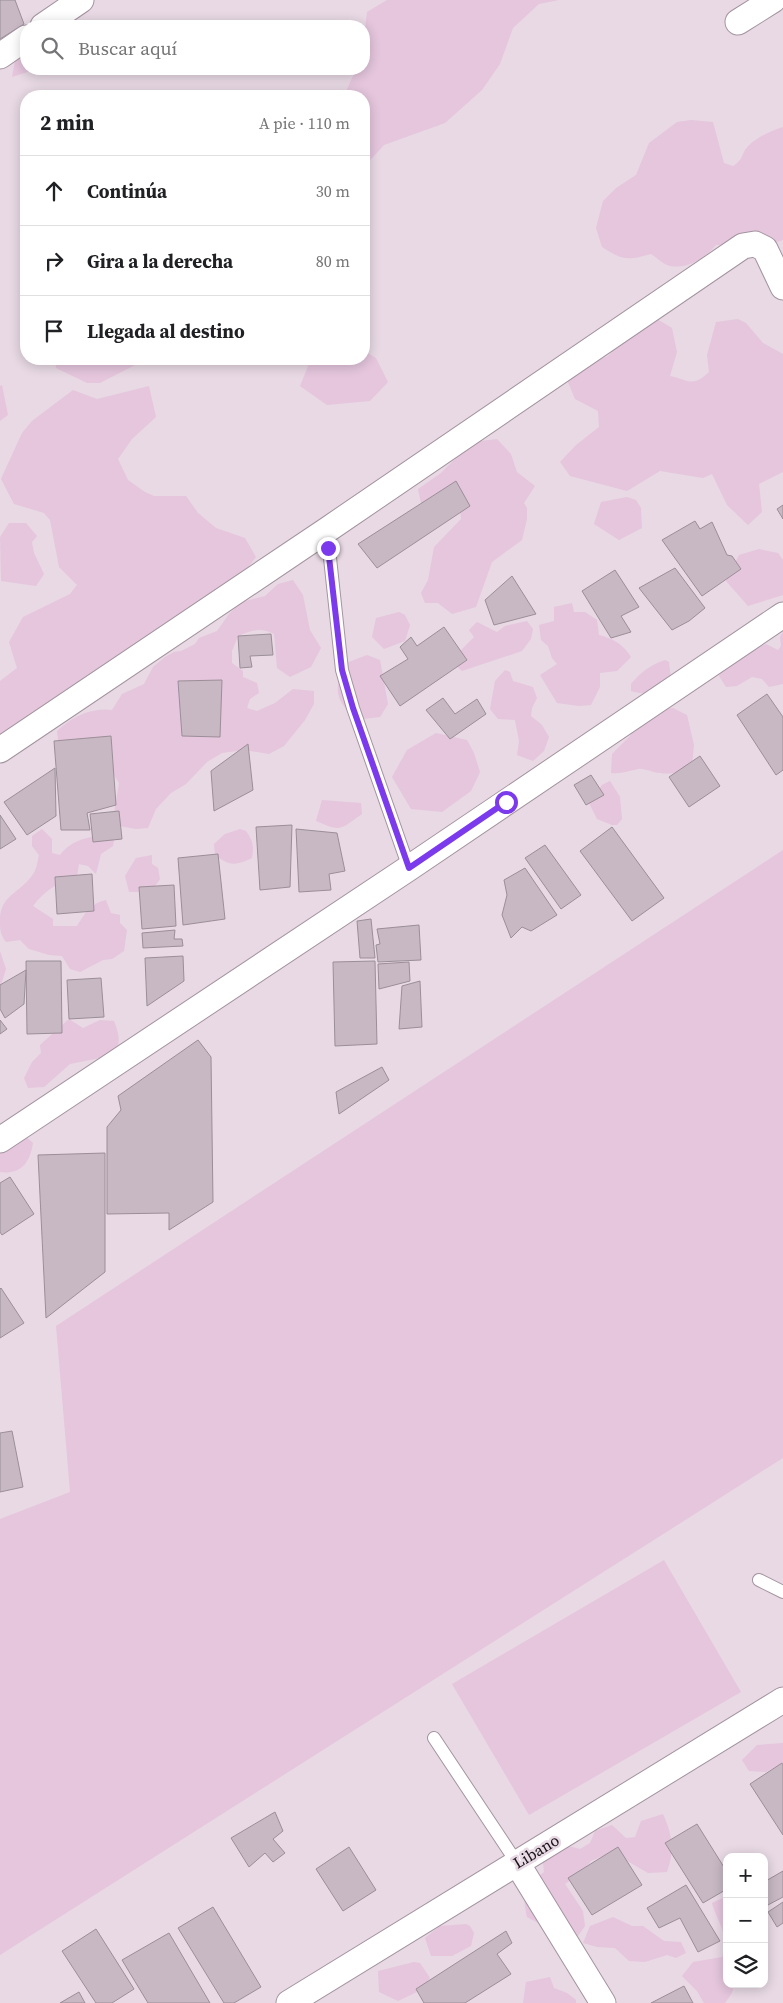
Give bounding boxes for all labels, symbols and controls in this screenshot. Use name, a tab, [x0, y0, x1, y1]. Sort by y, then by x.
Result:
search box	[20, 20, 370, 75]
icon: search	[38, 34, 66, 62]
text: Buscar aquí	[78, 35, 177, 61]
text: 2 min	[40, 108, 95, 137]
text: A pie · 110 m	[259, 112, 350, 134]
icon: ahead	[40, 177, 68, 205]
text: Continúa	[87, 178, 167, 204]
text: 30 m	[316, 180, 350, 202]
icon: right	[40, 247, 68, 275]
text: Gira a la derecha	[87, 248, 233, 274]
text: 80 m	[316, 250, 350, 272]
icon: arrive	[40, 317, 68, 345]
text: Llegada al destino	[87, 318, 245, 344]
route end	[317, 537, 340, 560]
route start	[495, 791, 518, 814]
street label: Libano	[509, 1829, 563, 1873]
map controls	[723, 1853, 768, 1988]
button: +	[723, 1853, 768, 1898]
button: −	[723, 1898, 768, 1943]
button: layers	[723, 1943, 768, 1988]

